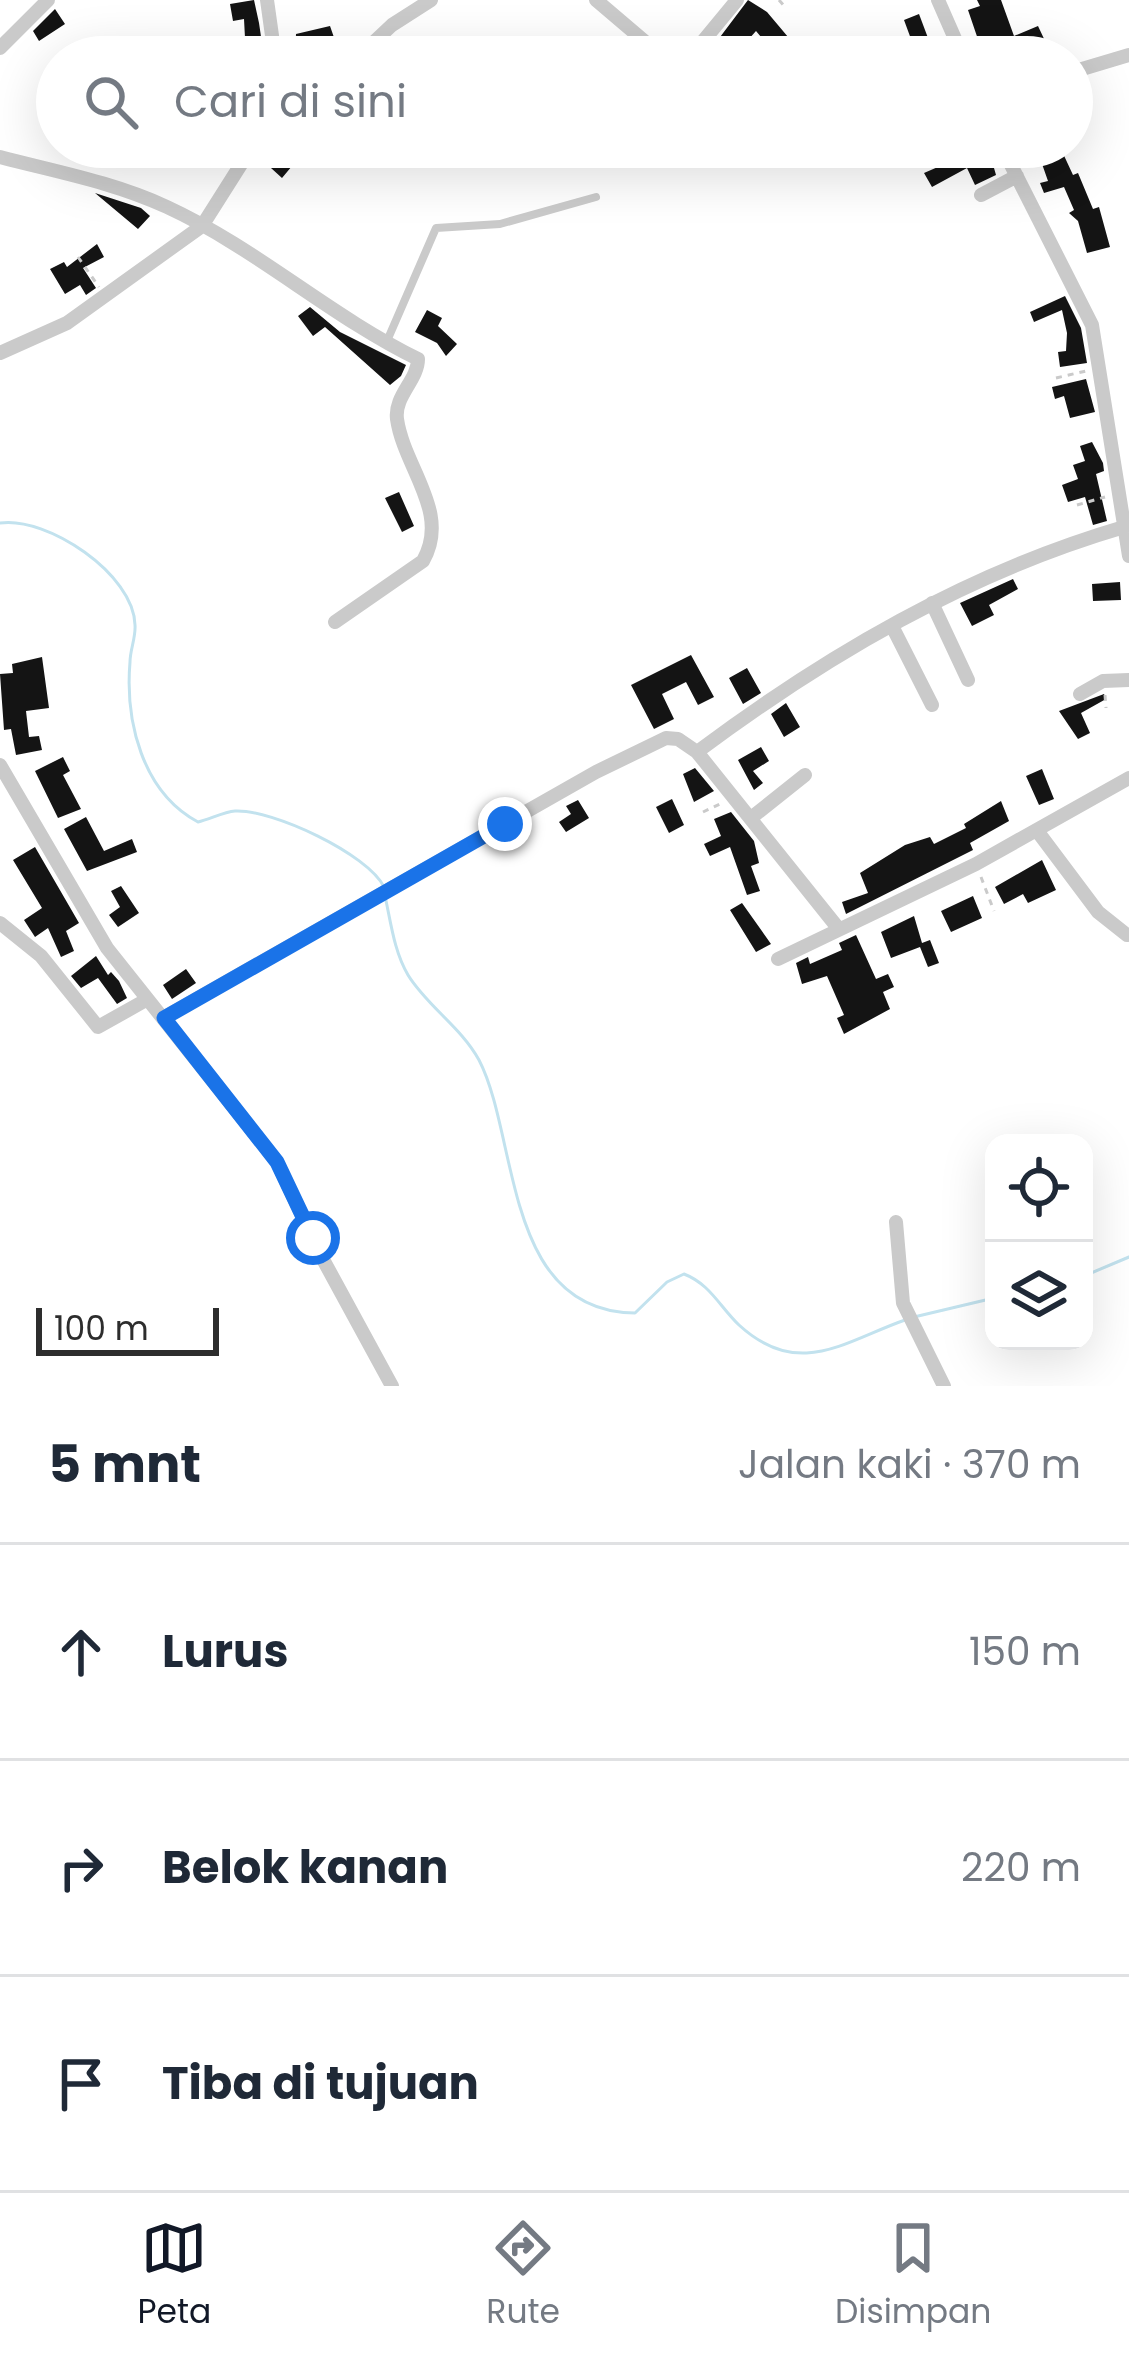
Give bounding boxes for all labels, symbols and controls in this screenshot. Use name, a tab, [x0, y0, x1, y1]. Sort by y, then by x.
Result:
search box	[36, 36, 1093, 168]
icon: search	[78, 69, 144, 135]
text: Cari di sini	[174, 70, 407, 133]
route end	[478, 797, 532, 851]
map controls	[985, 1134, 1093, 1350]
button: locate	[985, 1134, 1093, 1242]
route start	[286, 1211, 340, 1265]
button: layers	[985, 1242, 1093, 1350]
scale bar	[36, 1302, 219, 1355]
text: 100 m	[54, 1305, 149, 1352]
text: 5 mnt	[48, 1428, 201, 1500]
text: Jalan kaki · 370 m	[738, 1437, 1081, 1492]
icon: ahead	[48, 1619, 114, 1685]
text: Lurus	[162, 1620, 289, 1683]
text: 150 m	[969, 1624, 1081, 1679]
icon: right	[48, 1835, 114, 1901]
text: Belok kanan	[162, 1836, 448, 1899]
text: 220 m	[961, 1840, 1081, 1895]
icon: arrive	[48, 2051, 114, 2117]
text: Tiba di tujuan	[162, 2052, 479, 2115]
tab: Peta	[137, 2215, 211, 2337]
tab: Rute	[486, 2215, 560, 2337]
tab: Disimpan	[835, 2215, 992, 2337]

